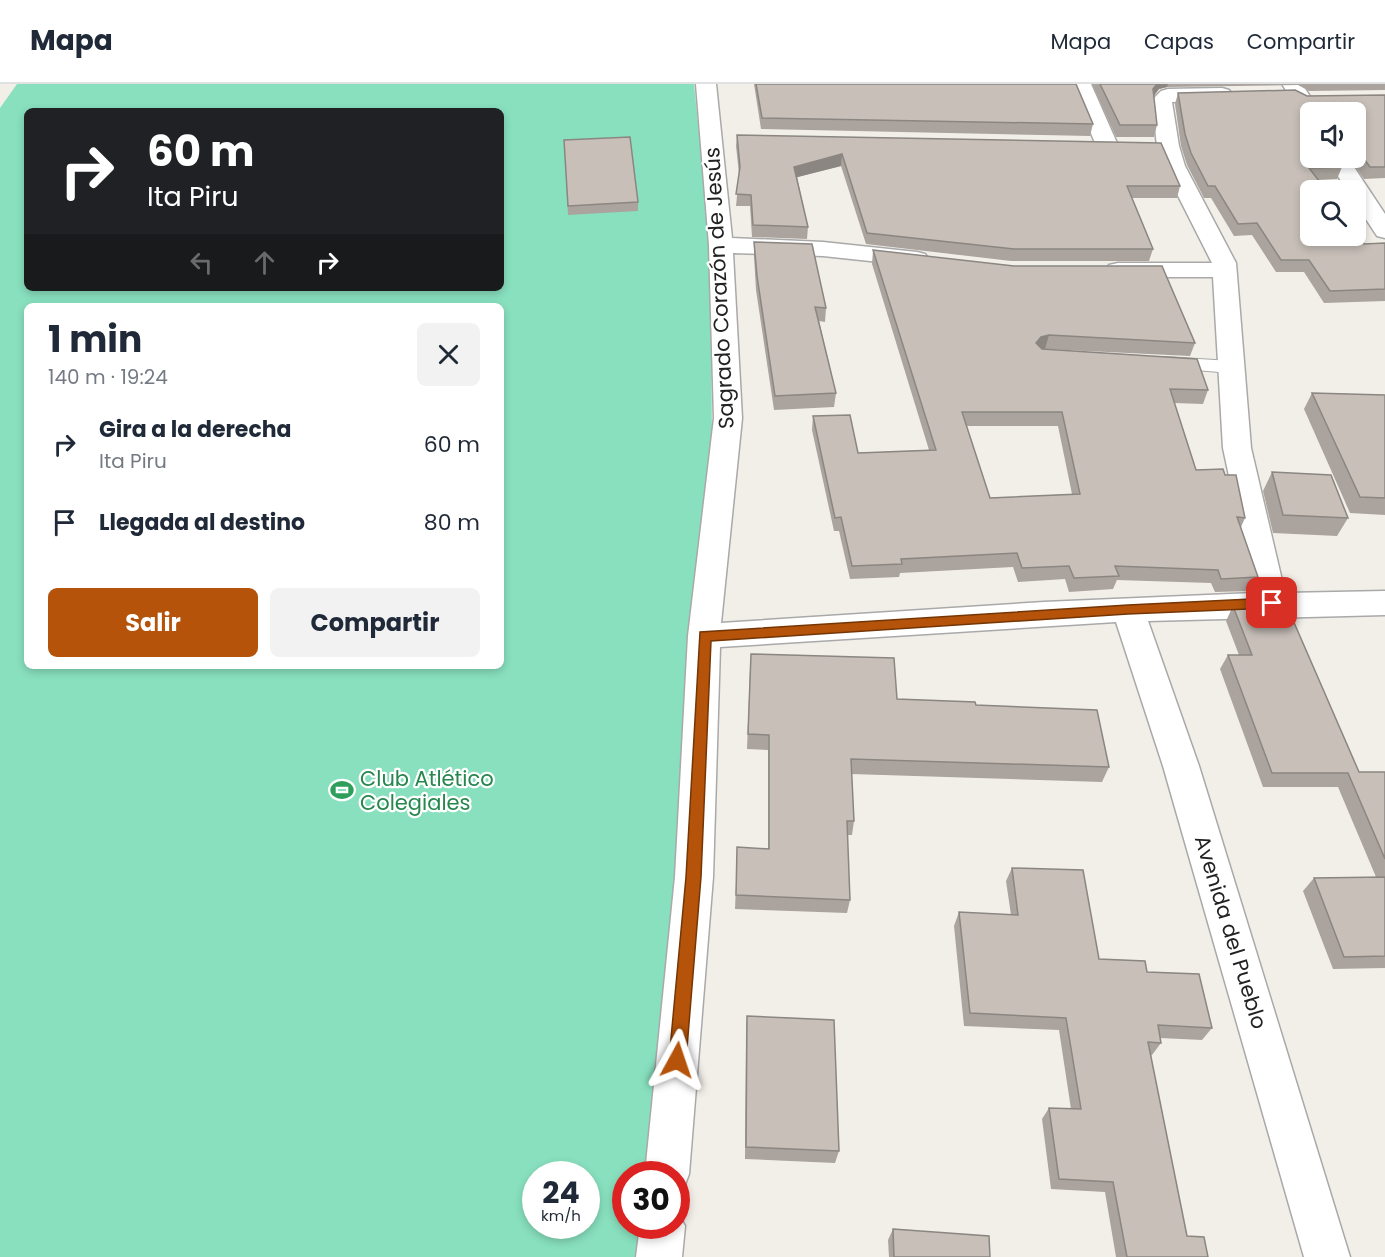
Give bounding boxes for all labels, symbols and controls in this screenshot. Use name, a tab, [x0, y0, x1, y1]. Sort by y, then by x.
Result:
text: Mapa	[30, 21, 113, 60]
text: Mapa	[1050, 27, 1111, 56]
text: Capas	[1144, 27, 1214, 56]
text: Compartir	[1247, 27, 1355, 56]
map controls	[1300, 102, 1366, 246]
button: sound	[1300, 102, 1366, 168]
text: 60 m	[147, 122, 255, 181]
icon: right	[48, 132, 126, 210]
street label: Sagrado Corazón de Jesús	[697, 146, 741, 430]
text: Ita Piru	[147, 178, 239, 215]
button: search	[1300, 180, 1366, 246]
icon: left	[185, 246, 218, 279]
icon: ahead	[248, 246, 281, 279]
icon: right	[311, 246, 344, 279]
text: 1 min	[48, 314, 142, 365]
button: close	[417, 323, 480, 386]
text: 140 m · 19:24	[48, 363, 168, 391]
text: Gira a la derecha	[99, 414, 292, 445]
icon: right	[48, 428, 81, 461]
text: 60 m	[424, 429, 480, 460]
text: Ita Piru	[99, 447, 167, 475]
icon: arrive	[48, 506, 81, 539]
text: Llegada al destino	[99, 507, 305, 538]
text: 80 m	[424, 507, 480, 538]
pin	[1246, 577, 1297, 628]
icon: arrive	[1255, 586, 1288, 619]
button: Salir	[48, 588, 258, 657]
button: Compartir	[270, 588, 480, 657]
place label: Club Atlético Colegiales	[360, 764, 494, 817]
sports icon: Club Atlético Colegiales	[329, 777, 355, 803]
street label: Avenida del Pueblo	[1188, 832, 1274, 1032]
position arrow	[645, 1028, 709, 1092]
speed limit sign: 30	[612, 1161, 690, 1239]
text: 24	[542, 1171, 580, 1214]
text: km/h	[541, 1205, 581, 1226]

